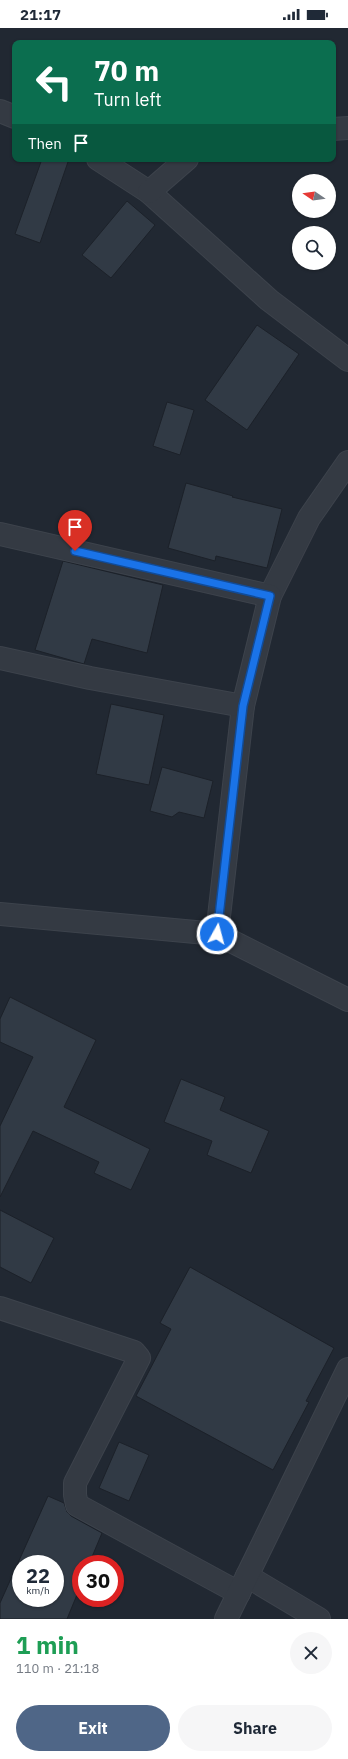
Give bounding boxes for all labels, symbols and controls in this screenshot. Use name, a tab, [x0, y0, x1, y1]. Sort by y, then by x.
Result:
text: 21:17	[20, 5, 61, 24]
text: 70 m	[94, 52, 159, 89]
icon: left	[28, 56, 80, 108]
text: Turn left	[94, 88, 162, 111]
icon: arrive	[70, 132, 92, 154]
text: Then	[28, 134, 62, 153]
north arrow	[292, 174, 336, 218]
map controls	[292, 174, 336, 270]
button: search	[292, 226, 336, 270]
pin	[58, 510, 92, 551]
icon: arrive	[64, 516, 86, 538]
position arrow	[196, 913, 238, 955]
speed limit sign: 30	[72, 1555, 124, 1607]
text: 22	[26, 1562, 50, 1589]
text: km/h	[26, 1584, 50, 1597]
text: 1 min	[16, 1629, 79, 1661]
button: close	[290, 1632, 332, 1674]
text: 110 m · 21:18	[16, 1660, 99, 1677]
button: Exit	[16, 1705, 170, 1751]
button: Share	[178, 1705, 332, 1751]

